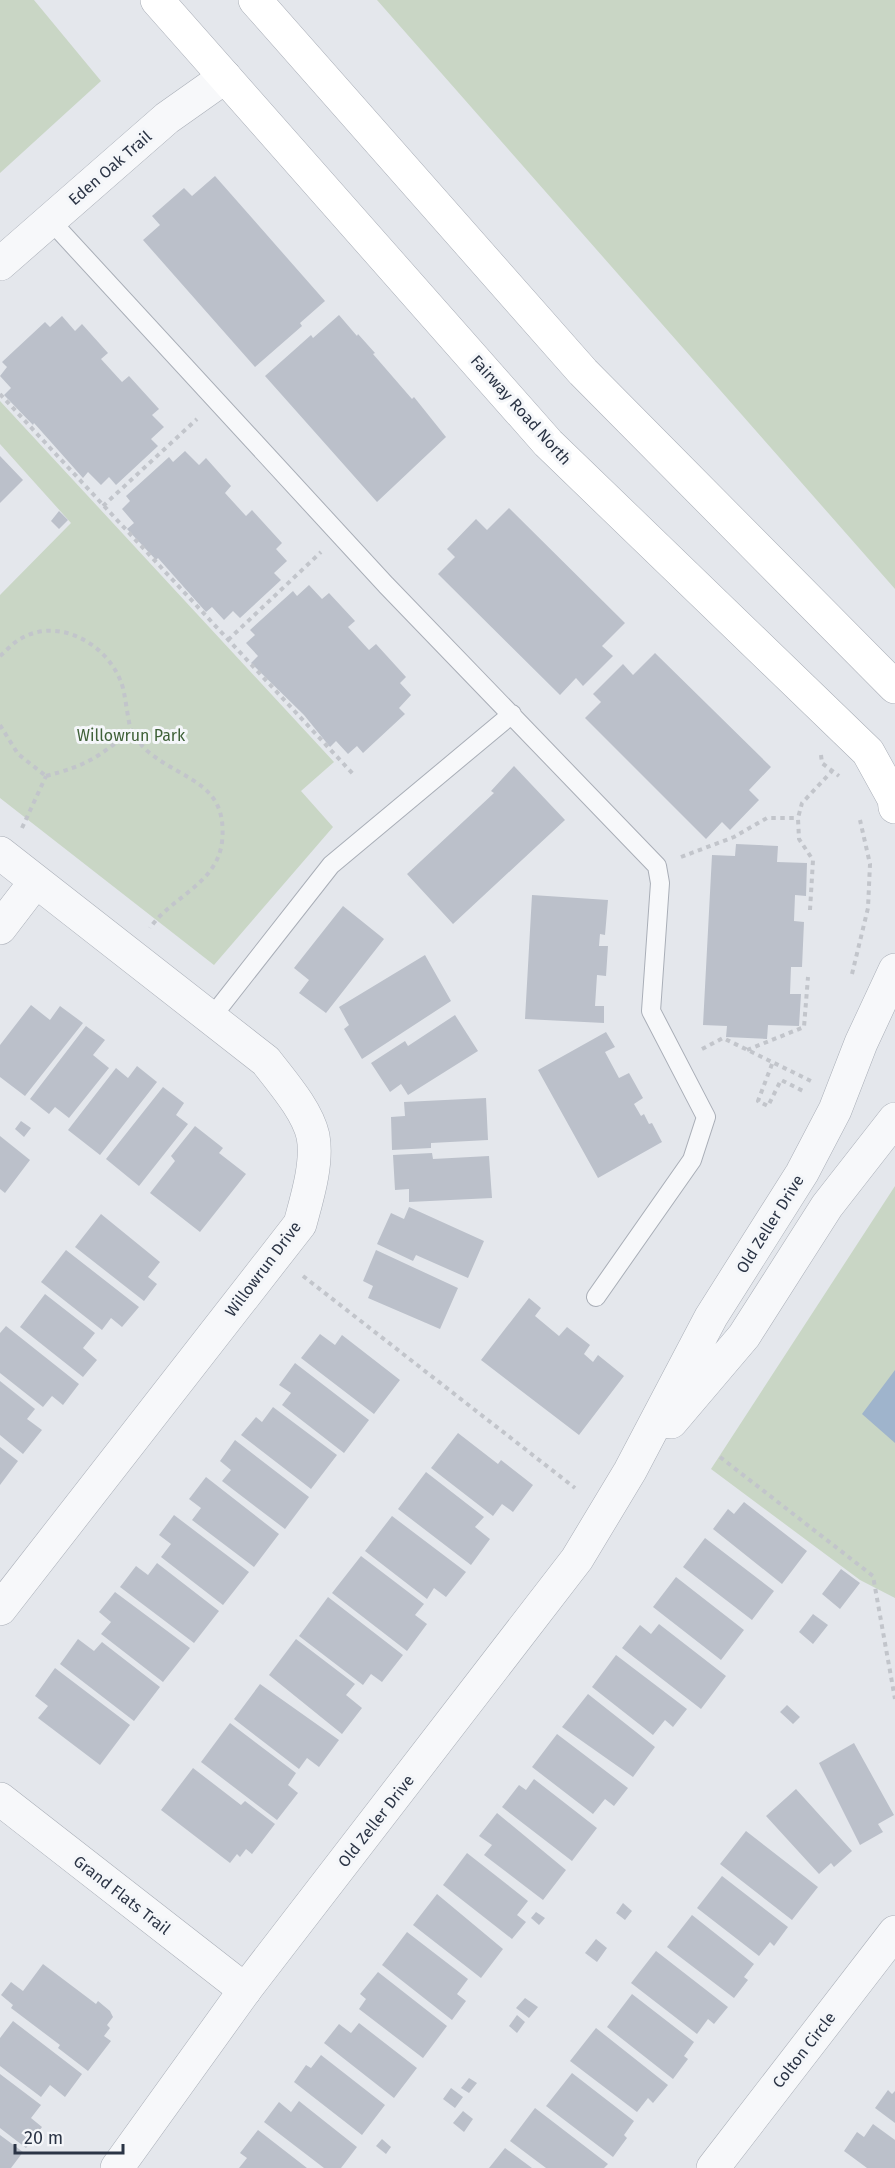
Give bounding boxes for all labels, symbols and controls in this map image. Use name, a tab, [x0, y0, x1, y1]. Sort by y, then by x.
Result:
street label: Eden Oak Trail	[65, 127, 156, 209]
street label: Fairway Road North	[467, 351, 575, 469]
park label: Willowrun Park	[77, 726, 186, 745]
street label: Old Zeller Drive	[732, 1171, 808, 1277]
street label: Willowrun Drive	[221, 1218, 305, 1320]
street label: Old Zeller Drive	[334, 1771, 418, 1871]
street label: Grand Flats Trail	[70, 1851, 174, 1939]
street label: Colton Circle	[768, 2008, 840, 2092]
scale bar	[15, 2117, 123, 2155]
text: 20 m	[24, 2127, 63, 2149]

